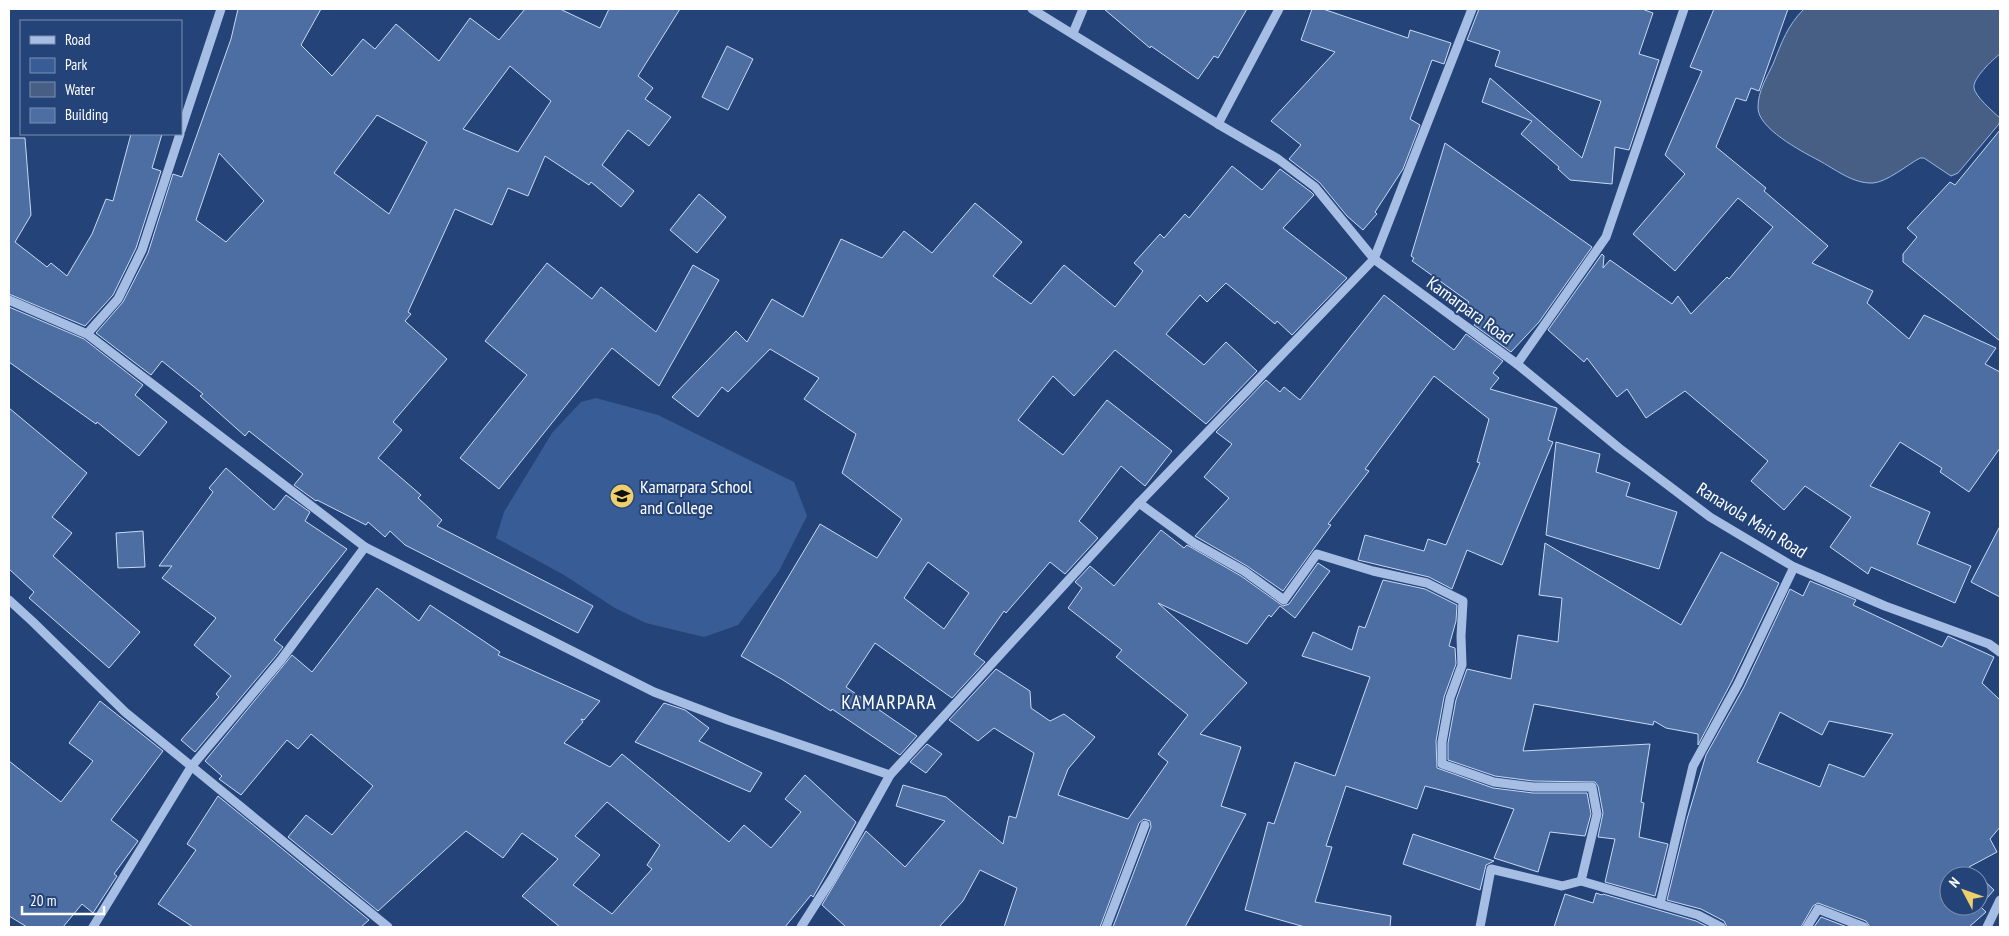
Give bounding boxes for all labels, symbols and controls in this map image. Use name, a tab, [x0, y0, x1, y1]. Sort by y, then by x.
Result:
legend	[20, 20, 182, 135]
text: Road	[65, 30, 91, 49]
text: Park	[65, 55, 87, 74]
text: Water	[65, 80, 96, 99]
text: Building	[65, 105, 108, 124]
street label: Kamarpara Road	[1422, 271, 1518, 349]
place label: Kamarpara School and College	[640, 475, 753, 519]
street label: Ranavola Main Road	[1693, 477, 1811, 563]
school or university icon: Kamarpara School and College	[609, 483, 635, 509]
district label: KAMARPARA	[841, 689, 937, 715]
north arrow	[1939, 866, 1989, 916]
text: N	[1945, 874, 1963, 891]
scale bar	[22, 884, 105, 916]
text: 20 m	[30, 891, 56, 910]

